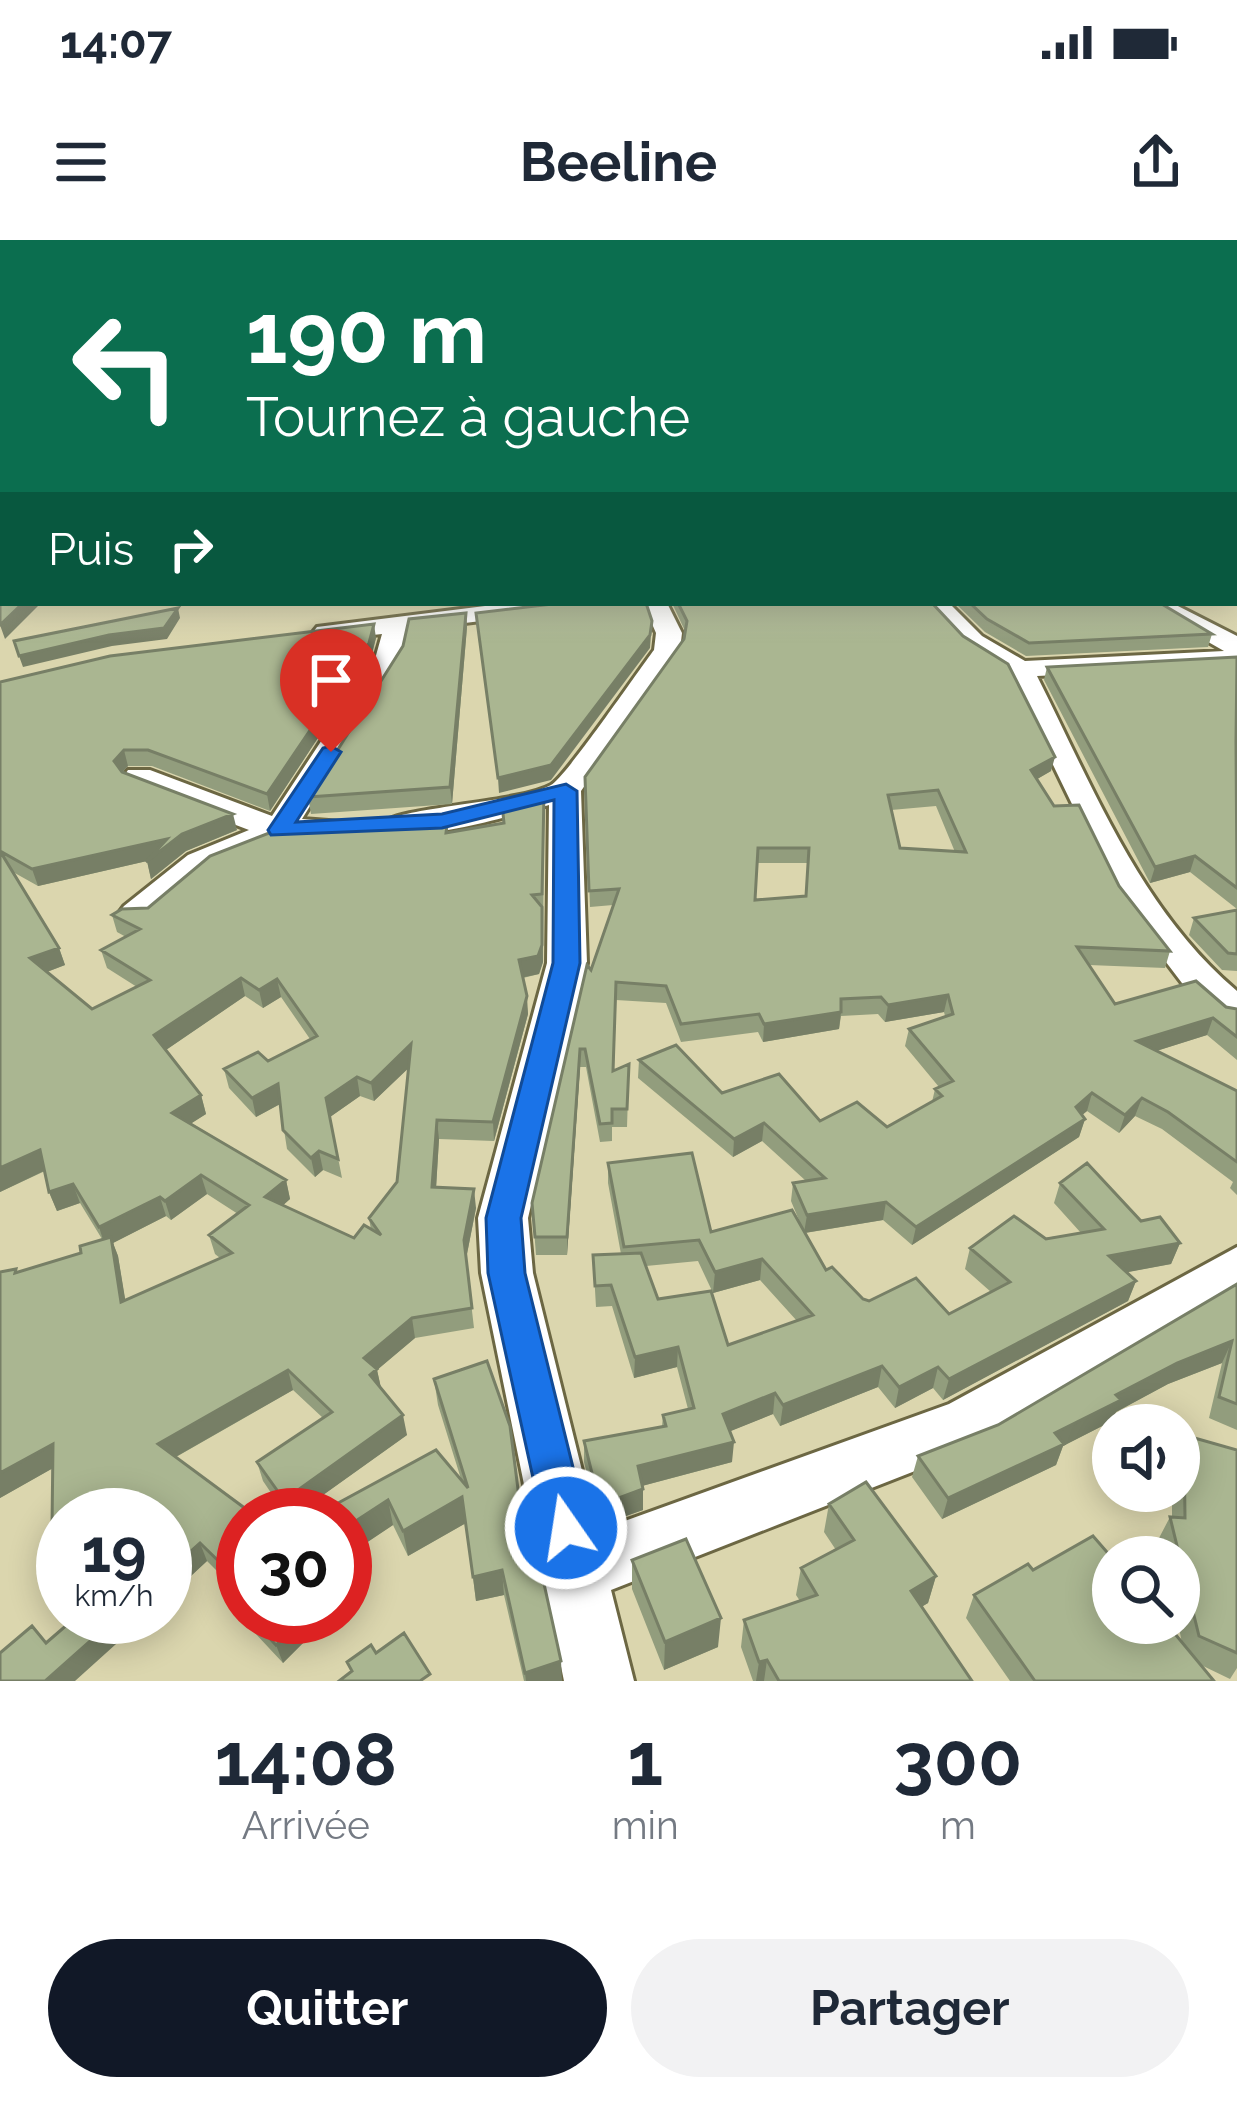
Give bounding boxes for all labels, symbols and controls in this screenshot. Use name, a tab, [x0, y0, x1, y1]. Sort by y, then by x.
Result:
text: 14:07	[60, 16, 172, 69]
icon: menu	[48, 129, 114, 195]
icon: share	[1123, 129, 1189, 195]
text: Beeline	[520, 130, 717, 194]
text: 190 m	[246, 284, 487, 383]
icon: left	[48, 288, 204, 444]
text: Tournez à gauche	[246, 385, 690, 449]
icon: right	[158, 516, 224, 582]
text: Puis	[48, 523, 134, 576]
pin	[280, 629, 382, 752]
icon: arrive	[298, 647, 364, 713]
map controls	[1092, 1404, 1200, 1644]
button: sound	[1092, 1404, 1200, 1512]
position arrow	[503, 1465, 629, 1591]
speed limit sign: 30	[216, 1488, 372, 1644]
text: 19	[82, 1516, 146, 1586]
button: search	[1092, 1536, 1200, 1644]
text: km/h	[74, 1578, 154, 1613]
text: 14:08	[215, 1717, 397, 1802]
text: 1	[627, 1717, 663, 1802]
text: 300	[894, 1717, 1022, 1802]
text: Arrivée	[242, 1802, 370, 1848]
text: min	[612, 1802, 679, 1848]
text: m	[940, 1802, 976, 1848]
button: Quitter	[48, 1939, 607, 2077]
button: Partager	[631, 1939, 1189, 2077]

